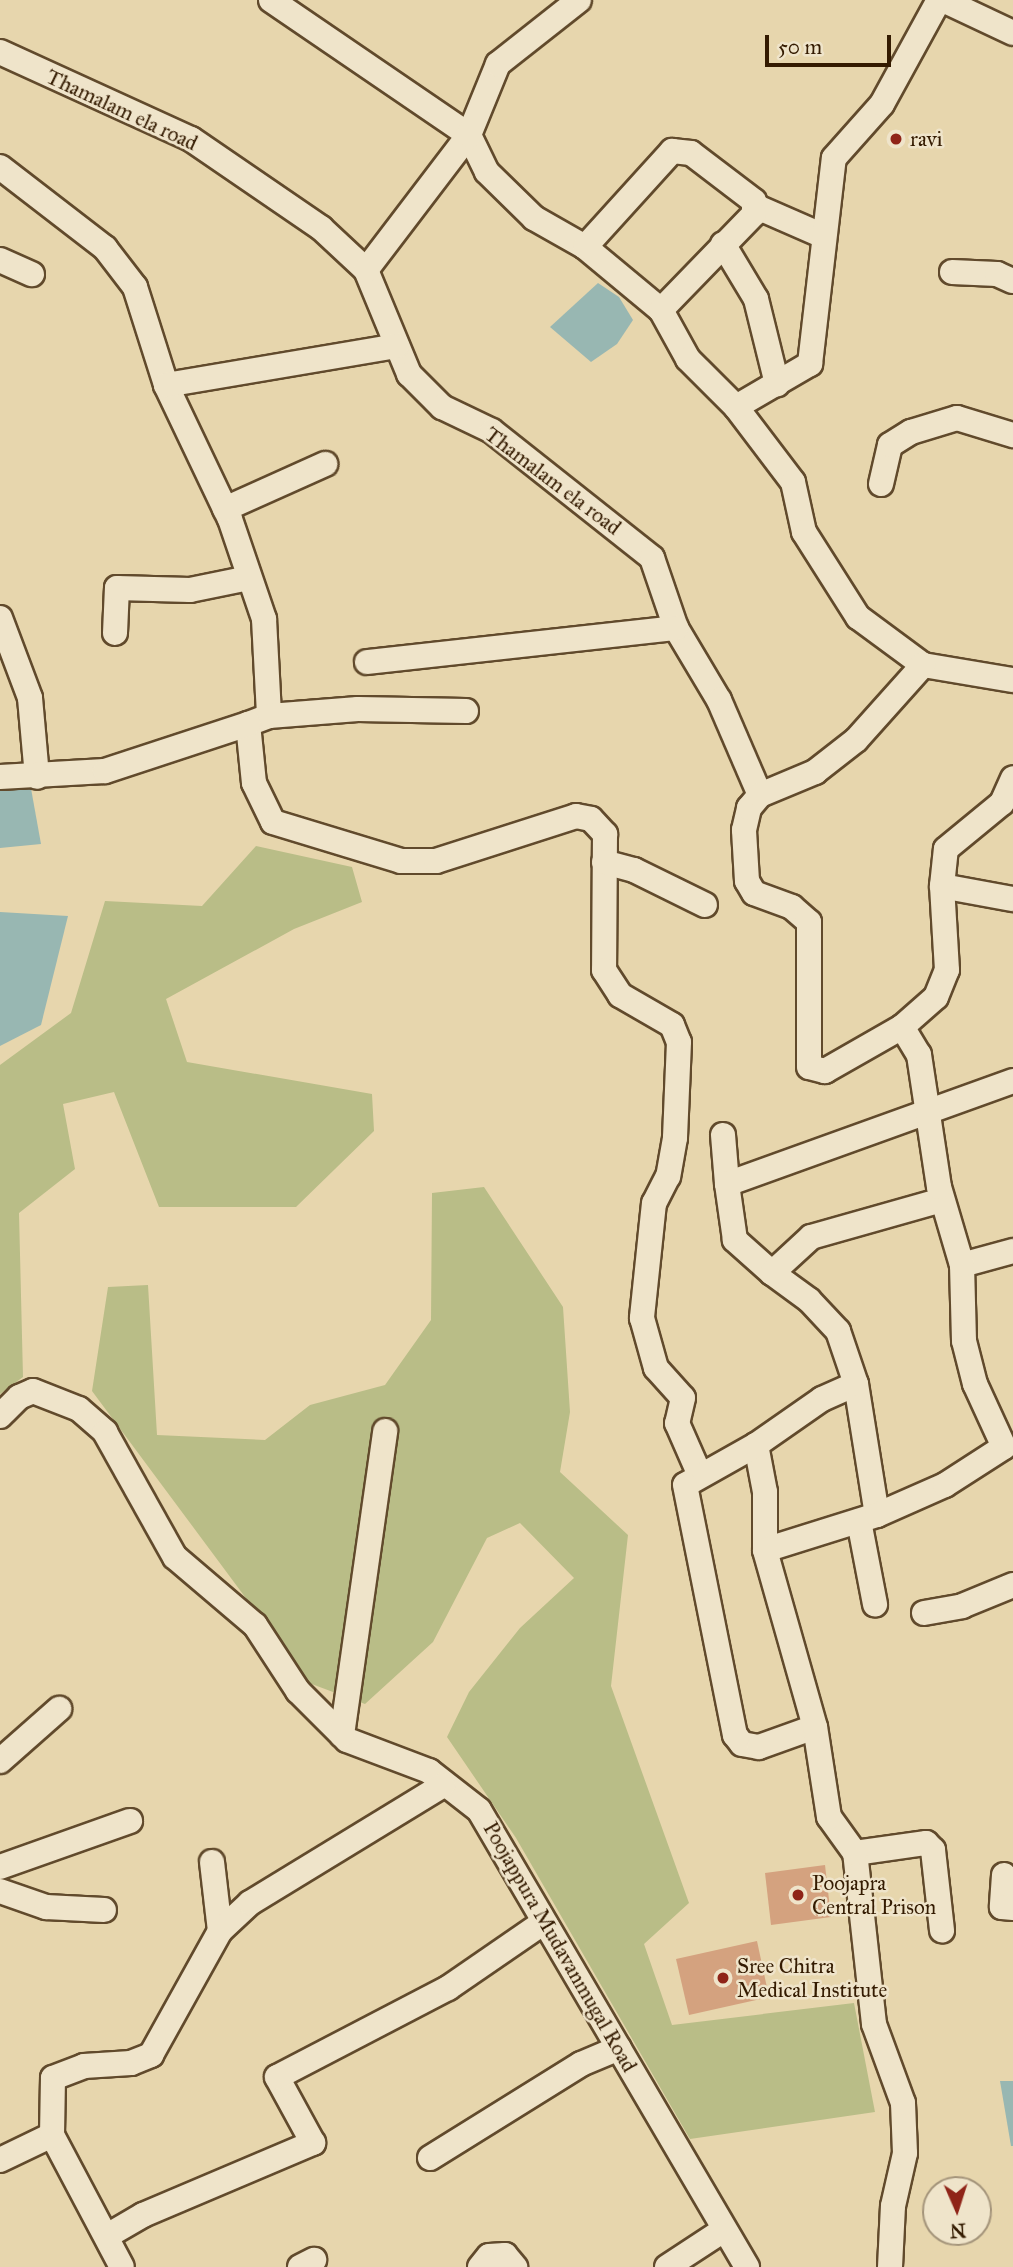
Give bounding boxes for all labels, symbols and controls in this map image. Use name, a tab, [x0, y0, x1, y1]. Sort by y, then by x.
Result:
scale bar	[768, 21, 894, 65]
text: 50 m	[778, 34, 822, 60]
street label: Thamalam ela road	[42, 64, 202, 156]
place label: ravi	[910, 126, 942, 152]
marker: ravi	[888, 131, 904, 147]
street label: Thamalam ela road	[480, 422, 626, 540]
street label: Poojappura Mudavanmugal Road	[478, 1817, 642, 2077]
place label: Poojapra Central Prison	[812, 1870, 936, 1920]
marker: Poojapra Central Prison	[790, 1887, 806, 1903]
place label: Sree Chitra Medical Institute	[737, 1953, 887, 2003]
marker: Sree Chitra Medical Institute	[715, 1970, 731, 1986]
north arrow	[922, 2176, 992, 2246]
text: N	[949, 2219, 967, 2242]

